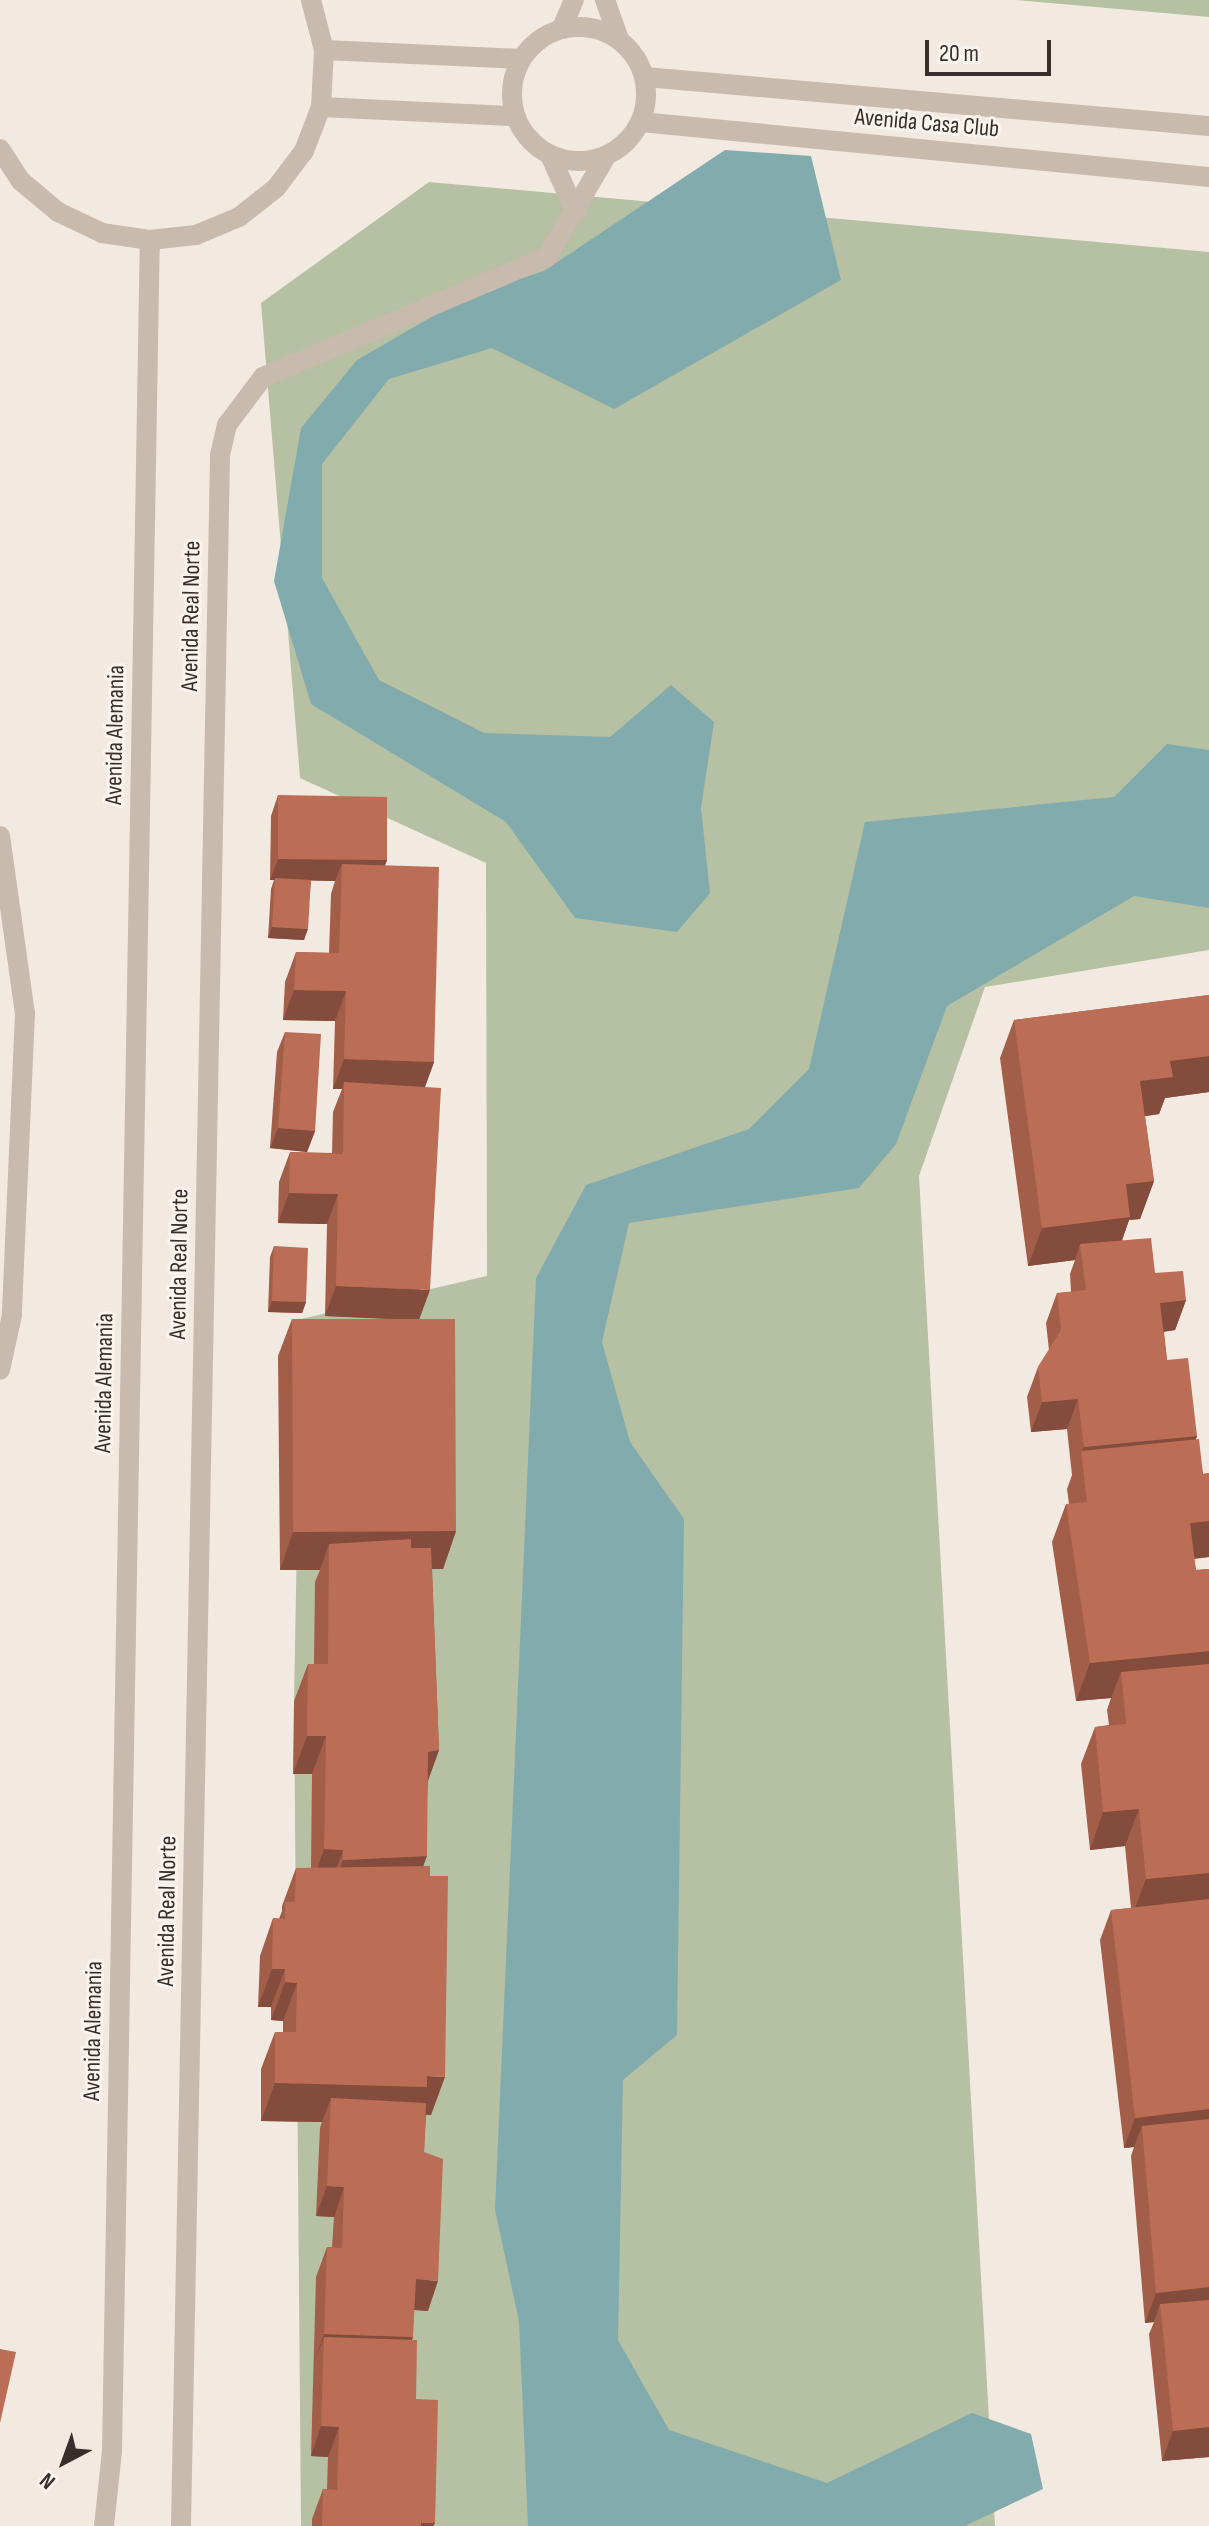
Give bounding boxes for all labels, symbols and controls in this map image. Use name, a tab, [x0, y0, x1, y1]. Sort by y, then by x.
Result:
scale bar	[929, 24, 1055, 74]
text: 20 m	[939, 39, 979, 68]
street label: Avenida Casa Club	[854, 102, 1000, 144]
street label: Avenida Real Norte	[175, 540, 207, 692]
street label: Avenida Alemania	[99, 665, 131, 805]
street label: Avenida Real Norte	[163, 1188, 195, 1340]
street label: Avenida Alemania	[88, 1313, 120, 1453]
street label: Avenida Real Norte	[151, 1835, 183, 1987]
street label: Avenida Alemania	[77, 1961, 109, 2101]
north arrow	[24, 2422, 104, 2502]
text: N	[35, 2466, 61, 2495]

